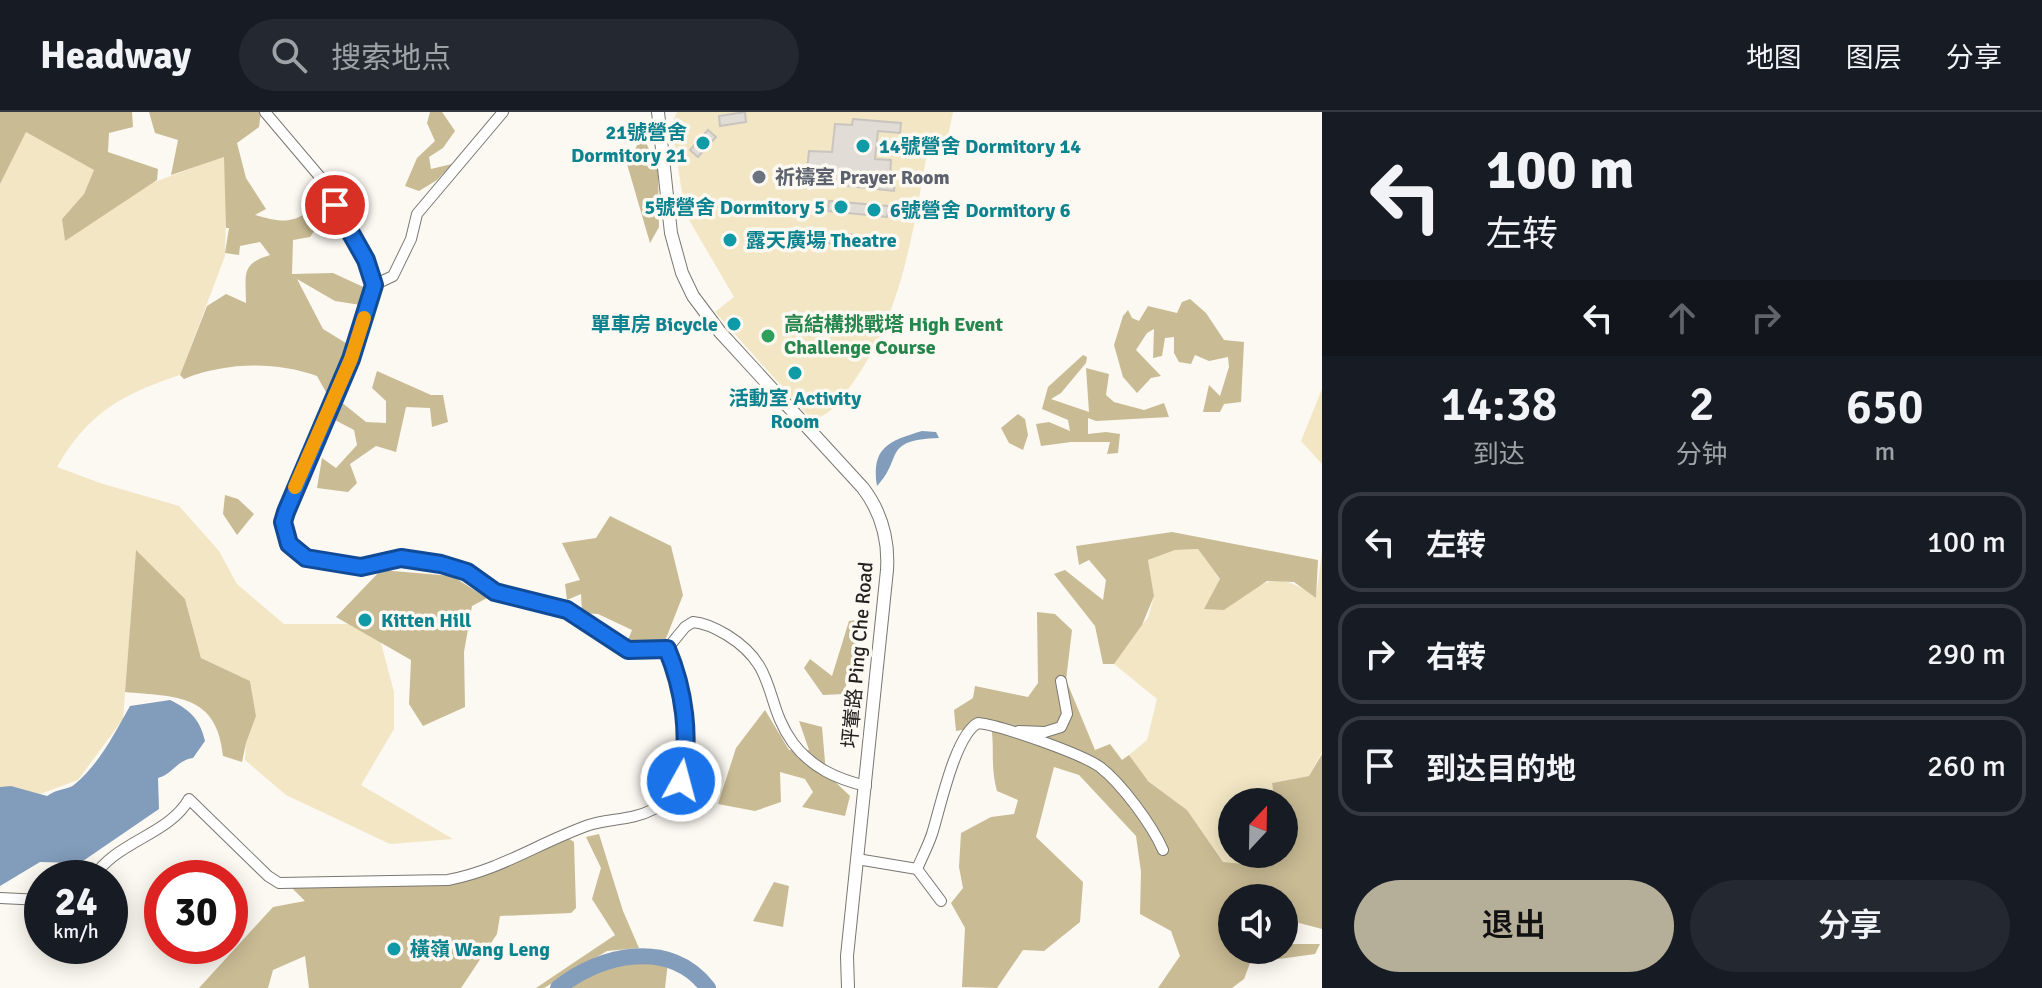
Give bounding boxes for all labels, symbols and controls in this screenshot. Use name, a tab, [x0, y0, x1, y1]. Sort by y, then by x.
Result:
search box	[239, 19, 799, 91]
text: Headway	[40, 32, 191, 79]
icon: search	[267, 33, 311, 77]
text: 搜索地点	[331, 40, 451, 77]
text: 地图	[1746, 41, 1802, 75]
text: 图层	[1846, 41, 1902, 75]
text: 分享	[1946, 41, 2002, 75]
place label: 21號營舍 Dormitory 21	[571, 120, 687, 168]
marker: 21號營舍 Dormitory 21	[694, 134, 712, 152]
place label: 14號營舍 Dormitory 14	[879, 134, 1081, 159]
text: 100 m	[1486, 135, 1634, 204]
marker: 14號營舍 Dormitory 14	[854, 137, 872, 155]
icon: left	[1354, 144, 1458, 248]
place label: 祈禱室 Prayer Room	[775, 165, 950, 190]
marker: 祈禱室 Prayer Room	[750, 168, 768, 186]
pin	[301, 171, 369, 239]
icon: arrive	[313, 183, 357, 227]
place label: 5號營舍 Dormitory 5	[645, 195, 825, 220]
marker: 5號營舍 Dormitory 5	[832, 198, 850, 216]
place label: 6號營舍 Dormitory 6	[890, 198, 1071, 223]
marker: 6號營舍 Dormitory 6	[865, 201, 883, 219]
text: 左转	[1486, 212, 1558, 257]
place label: 露天廣場 Theatre	[746, 228, 897, 253]
marker: 露天廣場 Theatre	[721, 231, 739, 249]
icon: left	[1576, 296, 1620, 340]
icon: ahead	[1660, 296, 1704, 340]
icon: right	[1744, 296, 1788, 340]
place label: 單車房 Bicycle	[591, 312, 718, 337]
place label: 高結構挑戰塔 High Event Challenge Course	[784, 312, 1003, 360]
marker: 單車房 Bicycle	[725, 315, 743, 333]
marker: 高結構挑戰塔 High Event Challenge Course	[759, 327, 777, 345]
marker: 活動室 Activity Room	[786, 364, 804, 382]
text: 14:38	[1440, 375, 1557, 434]
text: 2	[1689, 375, 1715, 434]
text: 650	[1846, 378, 1924, 437]
place label: 活動室 Activity Room	[729, 386, 861, 434]
text: m	[1875, 436, 1895, 468]
text: 到达	[1473, 439, 1525, 471]
text: 分钟	[1676, 439, 1728, 471]
icon: left	[1358, 520, 1402, 564]
text: 100 m	[1927, 524, 2006, 561]
text: 左转	[1426, 527, 1486, 564]
street label: 坪輋路 Ping Che Road	[837, 561, 879, 749]
place label: Kitten Hill	[381, 608, 471, 633]
marker: Kitten Hill	[356, 611, 374, 629]
icon: right	[1358, 632, 1402, 676]
text: 290 m	[1927, 636, 2006, 673]
text: 右转	[1426, 639, 1486, 676]
position arrow	[639, 739, 723, 823]
icon: arrive	[1358, 744, 1402, 788]
text: 260 m	[1927, 748, 2006, 785]
text: 到达目的地	[1426, 751, 1576, 788]
north arrow	[1218, 788, 1298, 868]
map controls	[1218, 788, 1298, 964]
speed limit sign: 30	[144, 860, 248, 964]
text: 24	[54, 877, 98, 927]
button: 退出	[1354, 880, 1674, 972]
button: 分享	[1690, 880, 2010, 972]
button: sound	[1218, 884, 1298, 964]
text: km/h	[53, 919, 99, 944]
place label: 橫嶺 Wang Leng	[410, 937, 550, 962]
marker: 橫嶺 Wang Leng	[385, 940, 403, 958]

